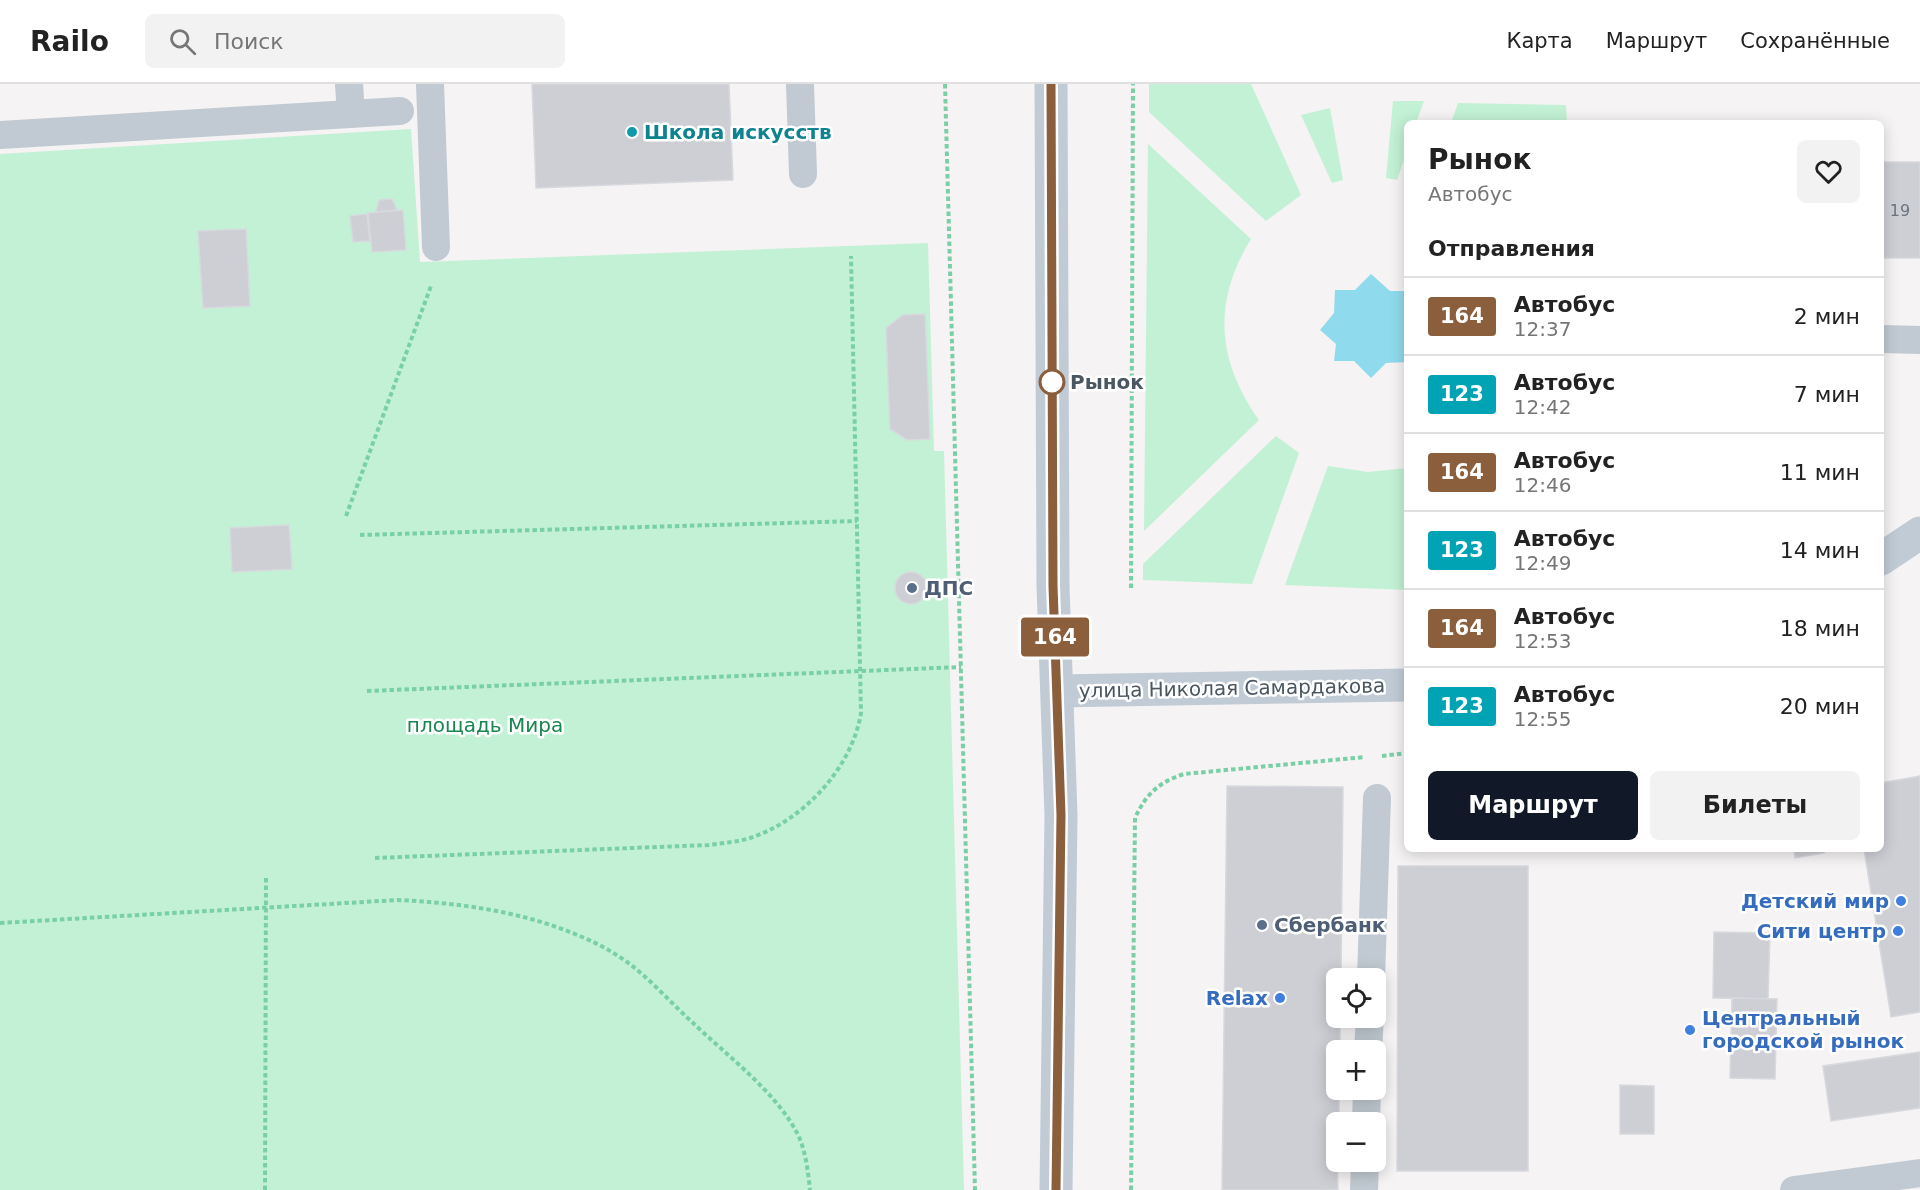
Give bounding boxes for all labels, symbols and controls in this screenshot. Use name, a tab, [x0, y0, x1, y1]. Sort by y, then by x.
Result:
search box	[145, 14, 565, 68]
text: Railo	[30, 25, 109, 58]
icon: search	[166, 25, 199, 58]
text: Поиск	[214, 29, 284, 54]
text: Карта	[1507, 29, 1573, 53]
text: Маршрут	[1606, 29, 1707, 53]
text: Сохранённые	[1740, 29, 1890, 53]
place label: Школа искусств	[644, 120, 832, 144]
marker: Школа искусств	[625, 125, 639, 139]
button: heart	[1797, 140, 1860, 203]
text: Рынок	[1428, 143, 1531, 176]
text: Автобус	[1428, 182, 1513, 206]
house number: 19	[1890, 201, 1910, 220]
text: Отправления	[1428, 236, 1595, 261]
text: Автобус	[1514, 292, 1615, 317]
text: 164	[1440, 304, 1484, 328]
text: 2 мин	[1794, 304, 1860, 329]
text: 12:37	[1514, 317, 1571, 341]
marker: Рынок	[1039, 369, 1065, 395]
place label: Рынок	[1070, 370, 1144, 394]
text: Автобус	[1514, 370, 1615, 395]
text: 123	[1440, 382, 1484, 406]
text: 7 мин	[1794, 382, 1860, 407]
text: 12:42	[1514, 395, 1571, 419]
text: Автобус	[1514, 448, 1615, 473]
text: 164	[1440, 460, 1484, 484]
text: 11 мин	[1780, 460, 1860, 485]
text: 12:46	[1514, 473, 1571, 497]
text: Автобус	[1514, 526, 1615, 551]
text: 123	[1440, 538, 1484, 562]
text: 14 мин	[1780, 538, 1860, 563]
text: 12:49	[1514, 551, 1571, 575]
place label: ДПС	[924, 576, 973, 600]
marker: ДПС	[905, 581, 919, 595]
text: Автобус	[1514, 604, 1615, 629]
text: 164	[1440, 616, 1484, 640]
text: 18 мин	[1780, 616, 1860, 641]
line badge: 164	[1020, 618, 1090, 656]
text: 164	[1033, 625, 1077, 649]
text: 12:53	[1514, 629, 1571, 653]
street label: улица Николая Самардакова	[1079, 673, 1385, 703]
text: Автобус	[1514, 682, 1615, 707]
text: 123	[1440, 694, 1484, 718]
text: 20 мин	[1780, 694, 1860, 719]
text: 12:55	[1514, 707, 1571, 731]
park label: площадь Мира	[407, 713, 563, 737]
button: Маршрут	[1428, 771, 1638, 840]
button: Билеты	[1650, 771, 1860, 840]
place label: Детский мир	[1741, 889, 1889, 913]
marker: Детский мир	[1894, 894, 1908, 908]
place label: Сбербанк	[1274, 913, 1386, 937]
marker: Сбербанк	[1255, 918, 1269, 932]
place label: Сити центр	[1757, 919, 1886, 943]
marker: Сити центр	[1891, 924, 1905, 938]
map controls	[1326, 968, 1386, 1172]
button: locate	[1326, 968, 1386, 1028]
place label: Relax	[1206, 986, 1268, 1010]
marker: Relax	[1273, 991, 1287, 1005]
place label: Центральный городской рынок	[1702, 1006, 1905, 1053]
marker: Центральный городской рынок	[1683, 1023, 1697, 1037]
button: +	[1326, 1040, 1386, 1100]
button: −	[1326, 1112, 1386, 1172]

